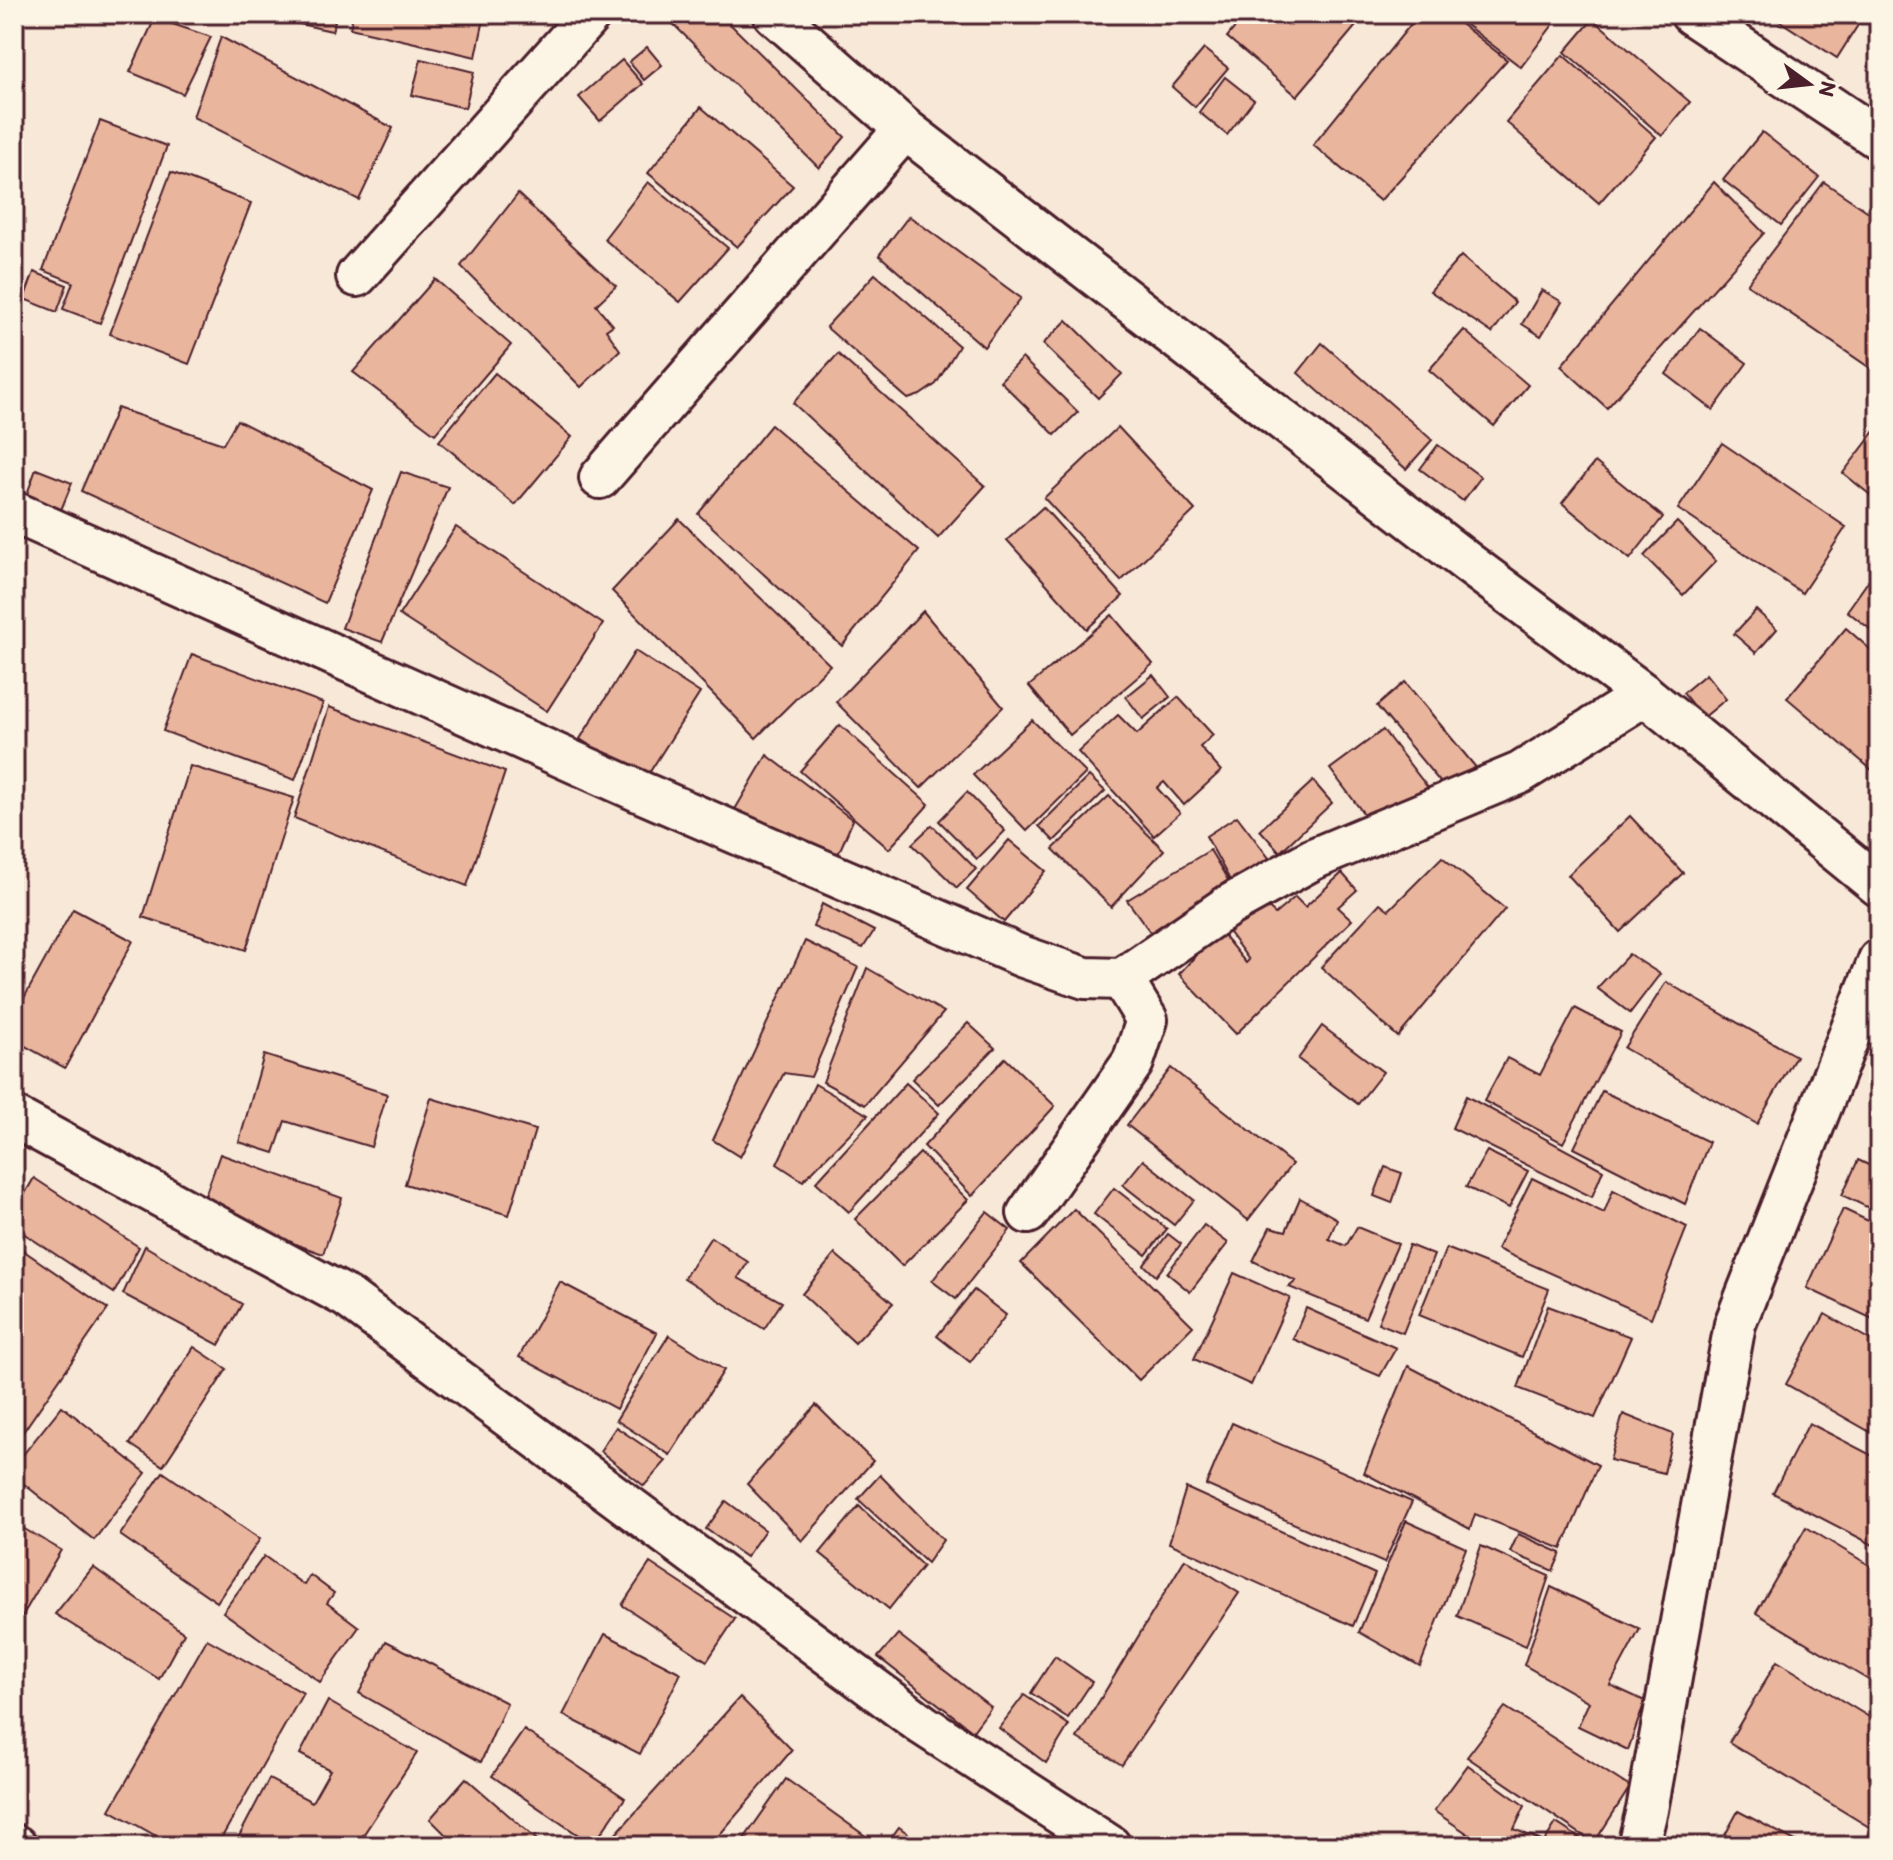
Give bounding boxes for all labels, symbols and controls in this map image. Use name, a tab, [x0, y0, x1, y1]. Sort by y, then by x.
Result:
north arrow	[1769, 44, 1849, 124]
text: N	[1813, 78, 1843, 100]

